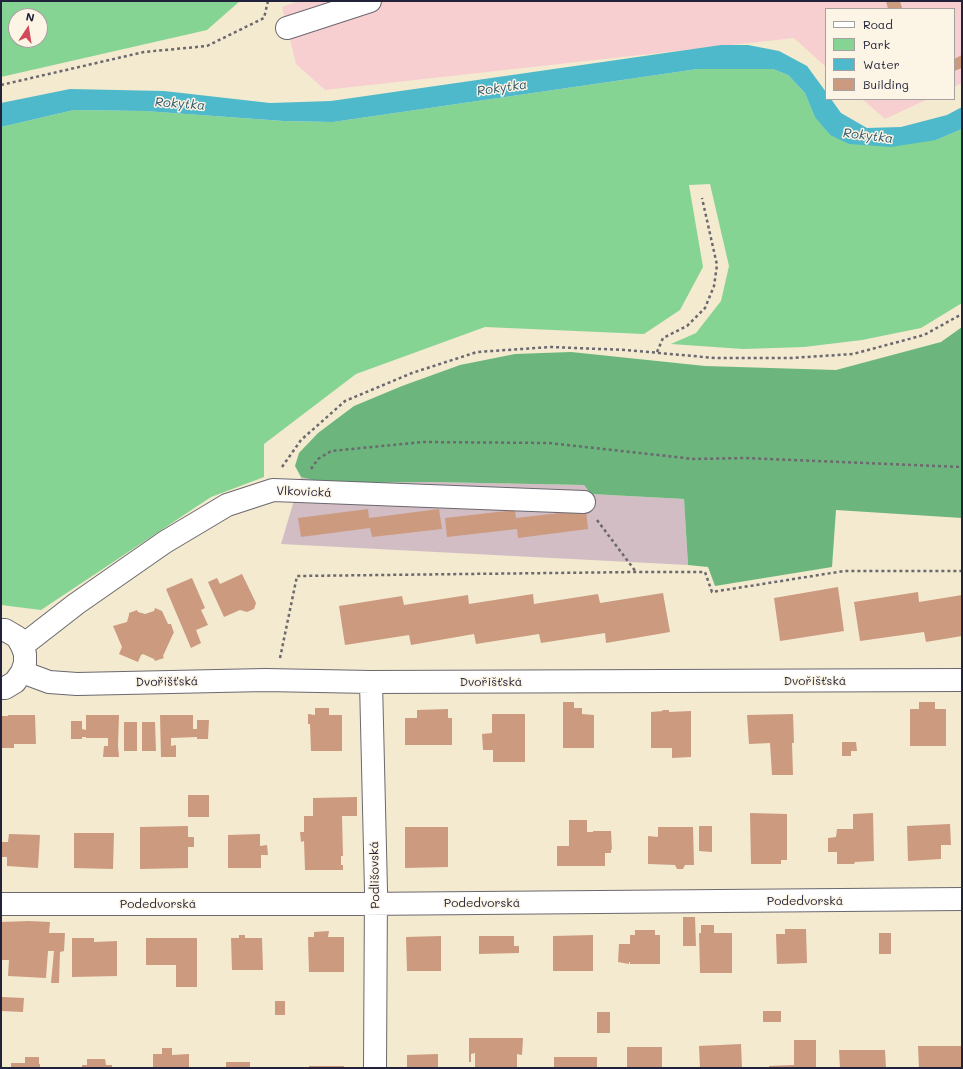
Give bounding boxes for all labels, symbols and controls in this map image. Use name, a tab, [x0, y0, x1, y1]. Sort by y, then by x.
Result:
north arrow	[8, 8, 48, 48]
legend	[825, 8, 955, 100]
text: N	[25, 9, 36, 25]
text: Road	[863, 16, 893, 32]
text: Park	[863, 36, 890, 52]
text: Water	[863, 56, 900, 72]
text: Building	[863, 76, 909, 92]
water label: Rokytka	[476, 77, 528, 99]
water label: Rokytka	[154, 94, 206, 114]
water label: Rokytka	[842, 125, 894, 147]
street label: Vlkovická	[276, 484, 332, 500]
street label: Dvořišťská	[136, 674, 198, 690]
street label: Dvořišťská	[784, 674, 846, 688]
street label: Dvořišťská	[460, 675, 522, 689]
street label: Podlišovská	[367, 841, 383, 909]
street label: Podedvorská	[767, 894, 843, 908]
street label: Podedvorská	[444, 896, 520, 910]
street label: Podedvorská	[120, 897, 196, 911]

